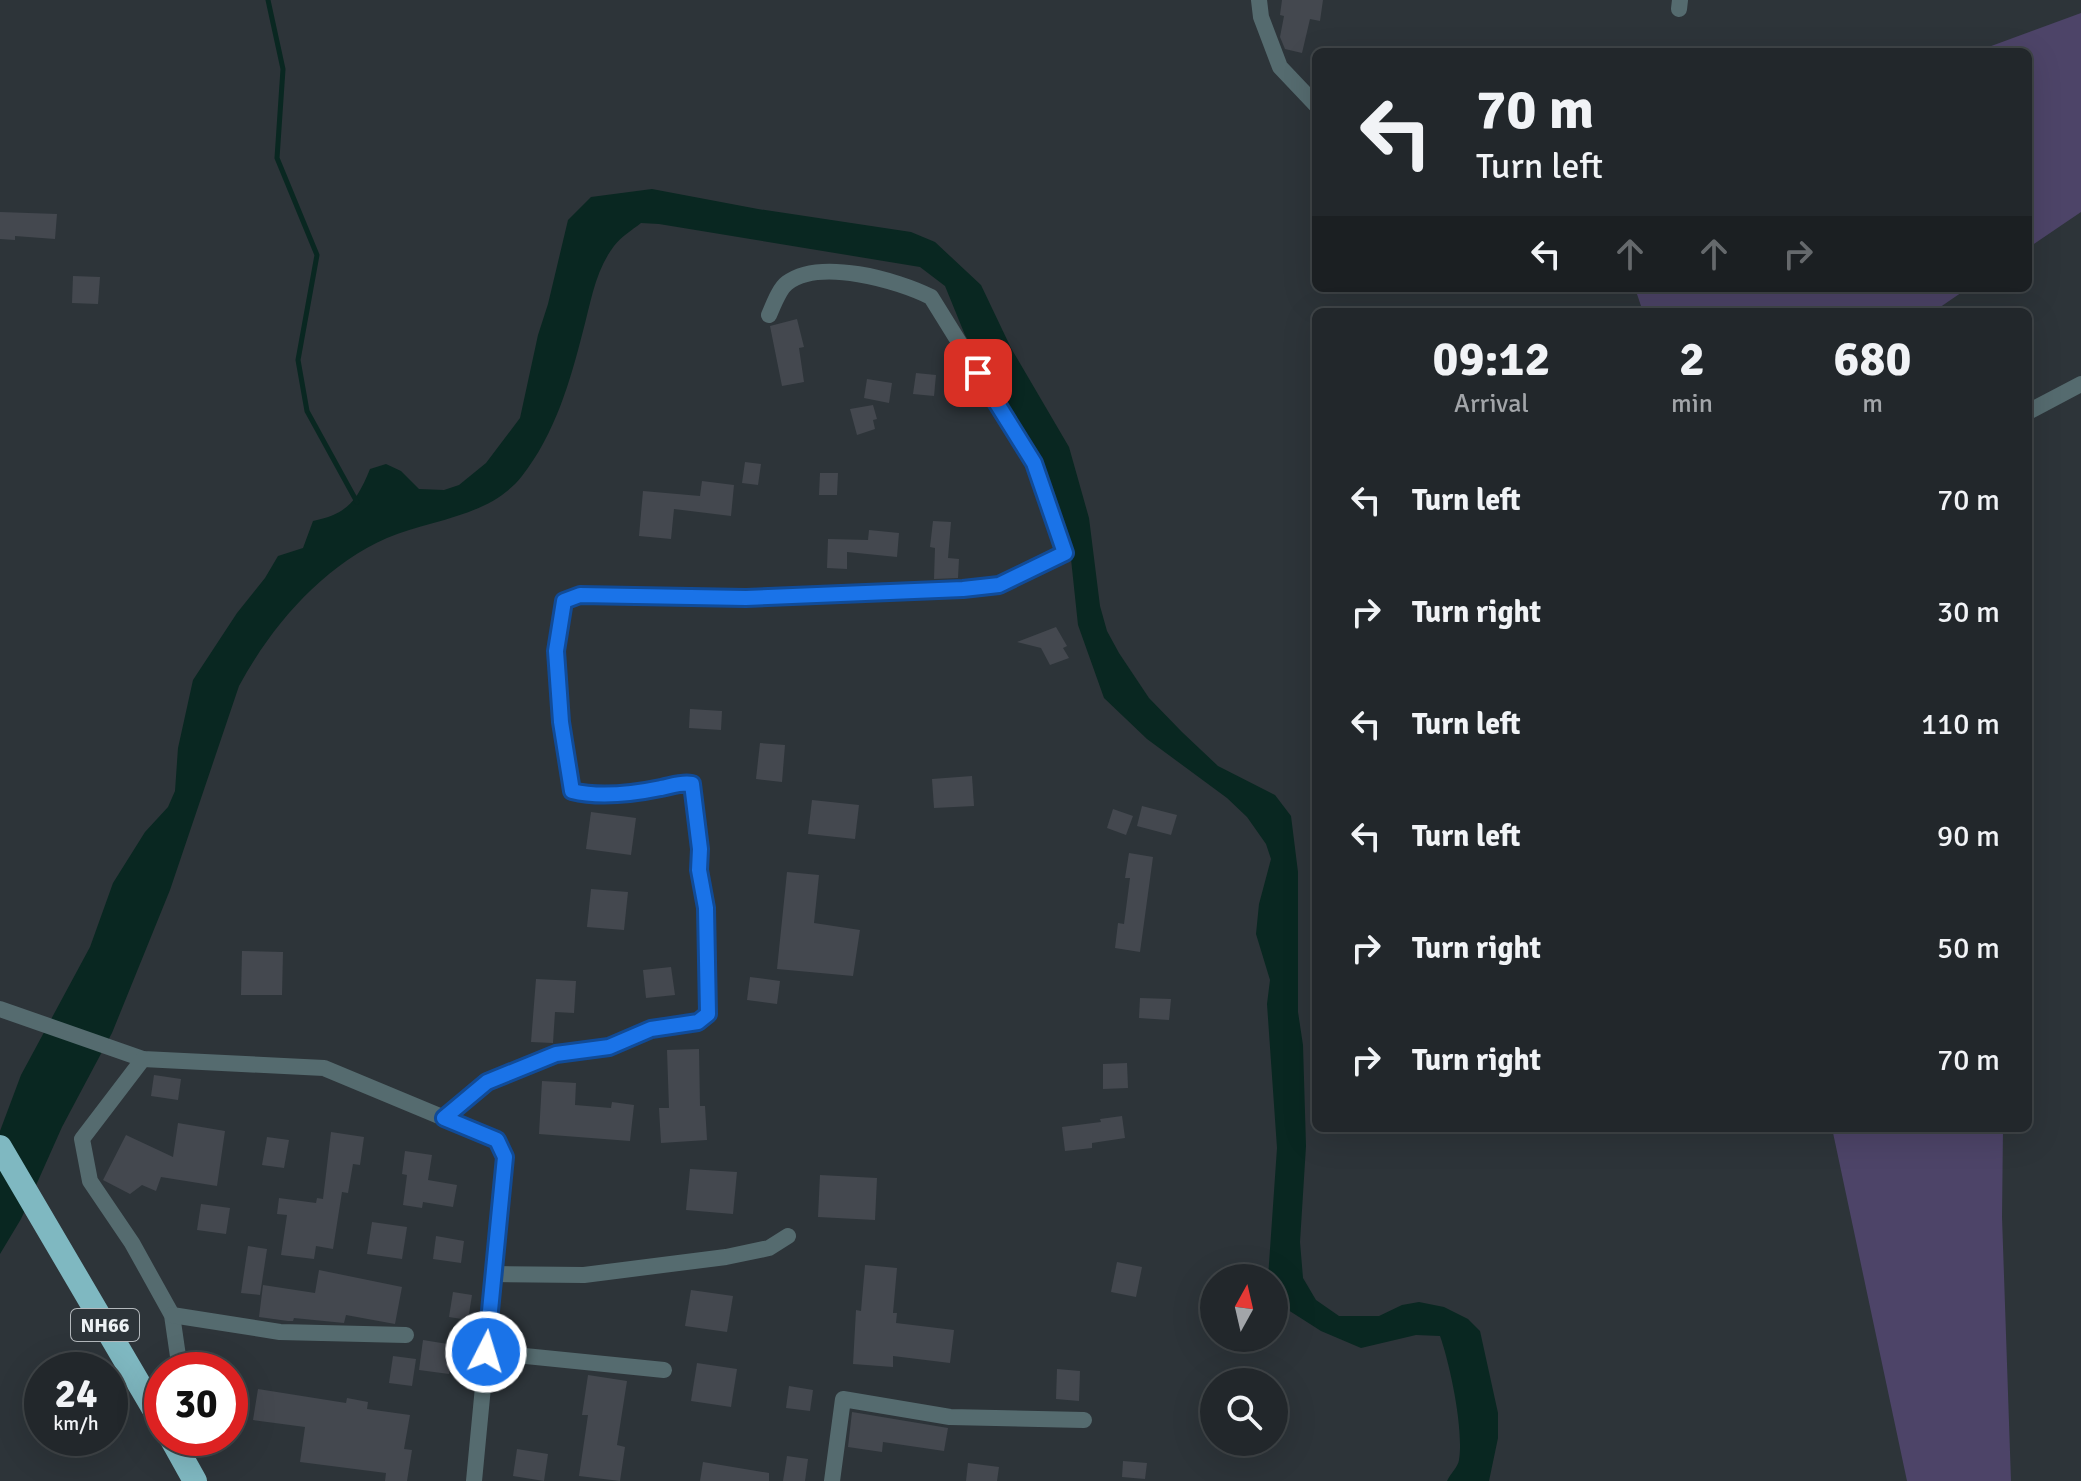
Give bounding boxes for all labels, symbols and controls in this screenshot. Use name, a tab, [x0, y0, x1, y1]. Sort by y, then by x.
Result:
text: 70 m	[1476, 75, 1594, 144]
icon: left	[1344, 80, 1448, 184]
text: Turn left	[1476, 144, 1603, 189]
icon: left	[1524, 232, 1568, 276]
icon: ahead	[1608, 232, 1652, 276]
icon: ahead	[1692, 232, 1736, 276]
icon: right	[1776, 232, 1820, 276]
text: 09:12	[1433, 330, 1550, 389]
text: 2	[1679, 330, 1705, 389]
text: 680	[1834, 330, 1911, 389]
pin	[944, 339, 1012, 407]
icon: arrive	[956, 351, 1000, 395]
text: Arrival	[1454, 388, 1529, 420]
text: min	[1671, 388, 1713, 420]
text: m	[1862, 388, 1883, 420]
icon: left	[1344, 478, 1388, 522]
text: Turn left	[1412, 482, 1521, 519]
text: 70 m	[1937, 482, 2000, 519]
icon: right	[1344, 590, 1388, 634]
text: Turn right	[1412, 594, 1541, 631]
text: 30 m	[1937, 594, 2000, 631]
icon: left	[1344, 702, 1388, 746]
text: Turn left	[1412, 706, 1521, 743]
text: 110 m	[1921, 706, 2000, 743]
icon: left	[1344, 814, 1388, 858]
text: Turn left	[1412, 818, 1521, 855]
text: 90 m	[1937, 818, 2000, 855]
icon: right	[1344, 926, 1388, 970]
text: Turn right	[1412, 930, 1541, 967]
text: 50 m	[1937, 930, 2000, 967]
icon: right	[1344, 1038, 1388, 1082]
text: Turn right	[1412, 1042, 1541, 1079]
text: 70 m	[1937, 1042, 2000, 1079]
north arrow	[1200, 1264, 1288, 1352]
map controls	[1200, 1264, 1288, 1456]
road number: NH66	[71, 1309, 139, 1341]
position arrow	[444, 1310, 528, 1394]
speed limit sign: 30	[144, 1352, 248, 1456]
button: search	[1200, 1368, 1288, 1456]
text: 24	[54, 1369, 98, 1419]
text: km/h	[53, 1411, 99, 1436]

